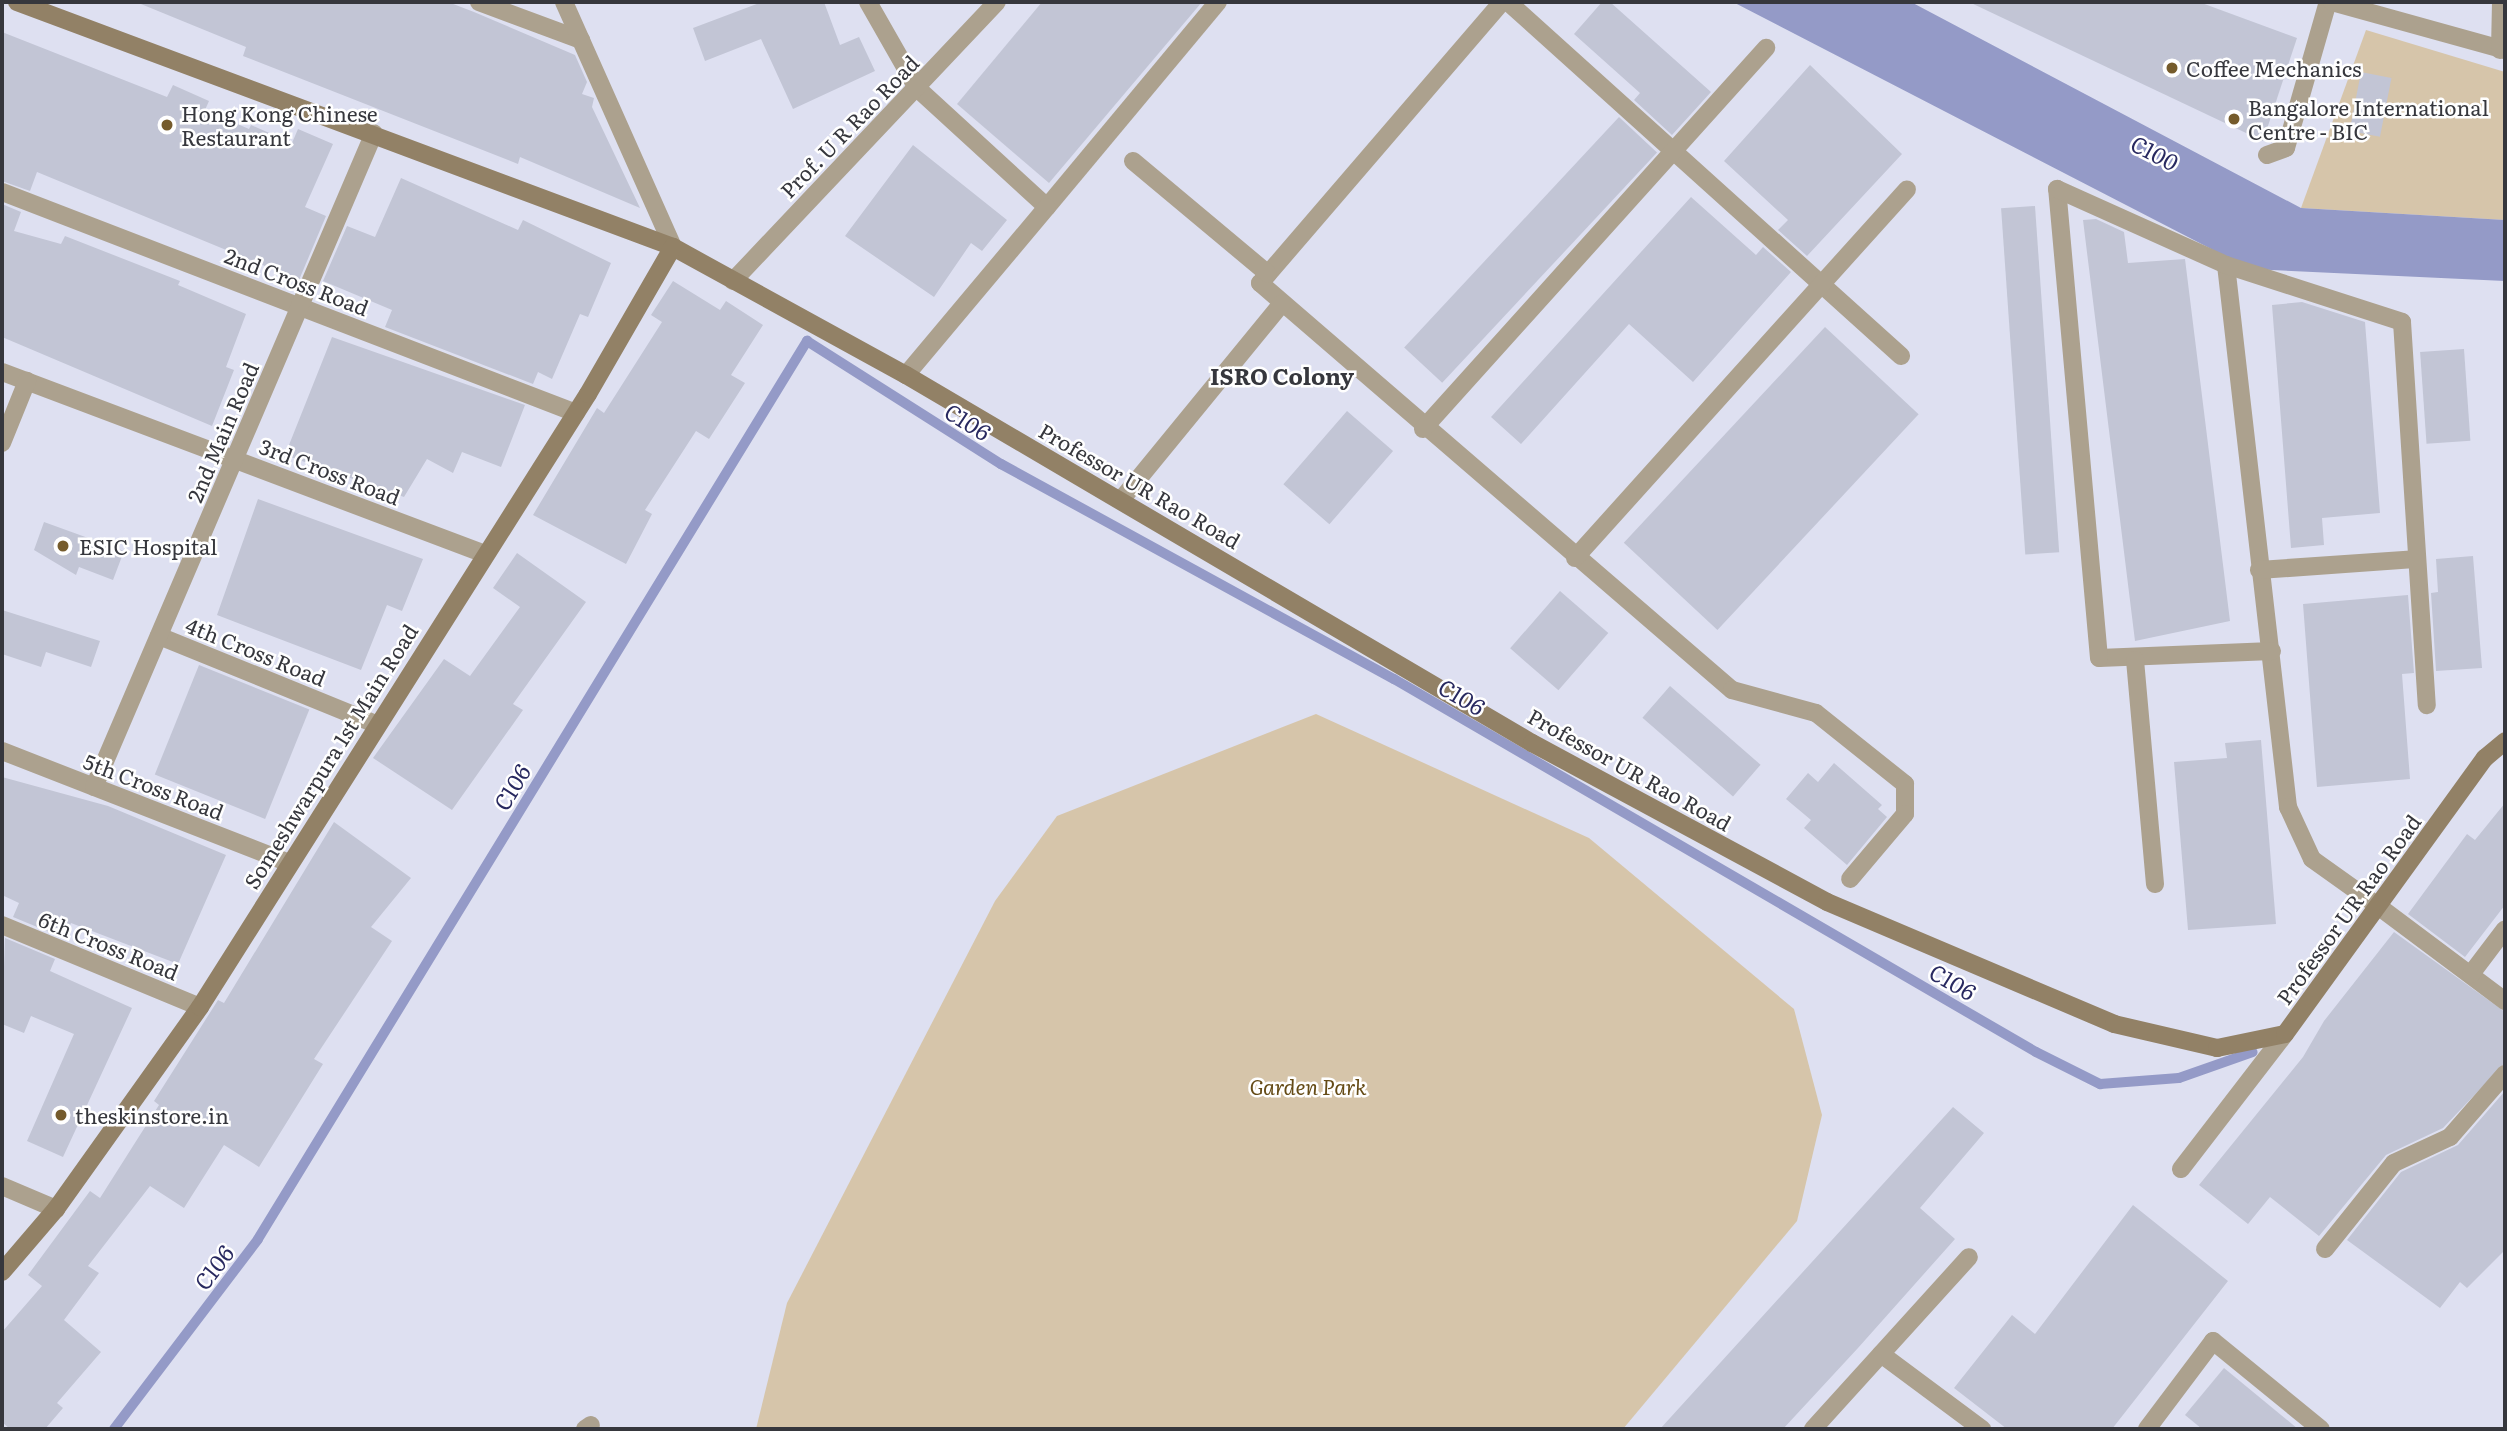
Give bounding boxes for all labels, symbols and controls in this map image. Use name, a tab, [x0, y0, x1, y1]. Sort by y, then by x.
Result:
street label: Prof. U R Rao Road	[775, 50, 923, 202]
place label: Coffee Mechanics	[2186, 55, 2362, 81]
marker: Coffee Mechanics	[2164, 60, 2180, 76]
place label: Bangalore International Centre - BIC	[2248, 94, 2489, 144]
place label: Hong Kong Chinese Restaurant	[181, 100, 378, 150]
marker: Bangalore International Centre - BIC	[2226, 111, 2242, 127]
marker: Hong Kong Chinese Restaurant	[159, 117, 175, 133]
water label: C100	[2127, 129, 2183, 175]
street label: 2nd Cross Road	[222, 242, 372, 320]
street label: 2nd Main Road	[181, 358, 263, 506]
district label: ISRO Colony	[1210, 361, 1354, 389]
water label: C106	[940, 396, 996, 446]
street label: Professor UR Rao Road	[1035, 417, 1245, 553]
street label: 3rd Cross Road	[256, 433, 404, 509]
place label: ESIC Hospital	[79, 533, 217, 559]
marker: ESIC Hospital	[53, 536, 73, 556]
street label: 4th Cross Road	[182, 611, 330, 691]
street label: Someshwarpura 1st Main Road	[238, 619, 422, 893]
water label: C106	[1434, 672, 1490, 720]
street label: Professor UR Rao Road	[1524, 703, 1736, 835]
street label: 5th Cross Road	[81, 748, 227, 824]
water label: C106	[487, 759, 535, 815]
street label: Professor UR Rao Road	[2271, 809, 2425, 1009]
street label: 6th Cross Road	[35, 906, 183, 984]
water label: C106	[1925, 957, 1981, 1005]
park label: Garden Park	[1249, 1073, 1367, 1099]
place label: theskinstore.in	[75, 1102, 229, 1128]
marker: theskinstore.in	[53, 1107, 69, 1123]
water label: C106	[187, 1239, 239, 1295]

